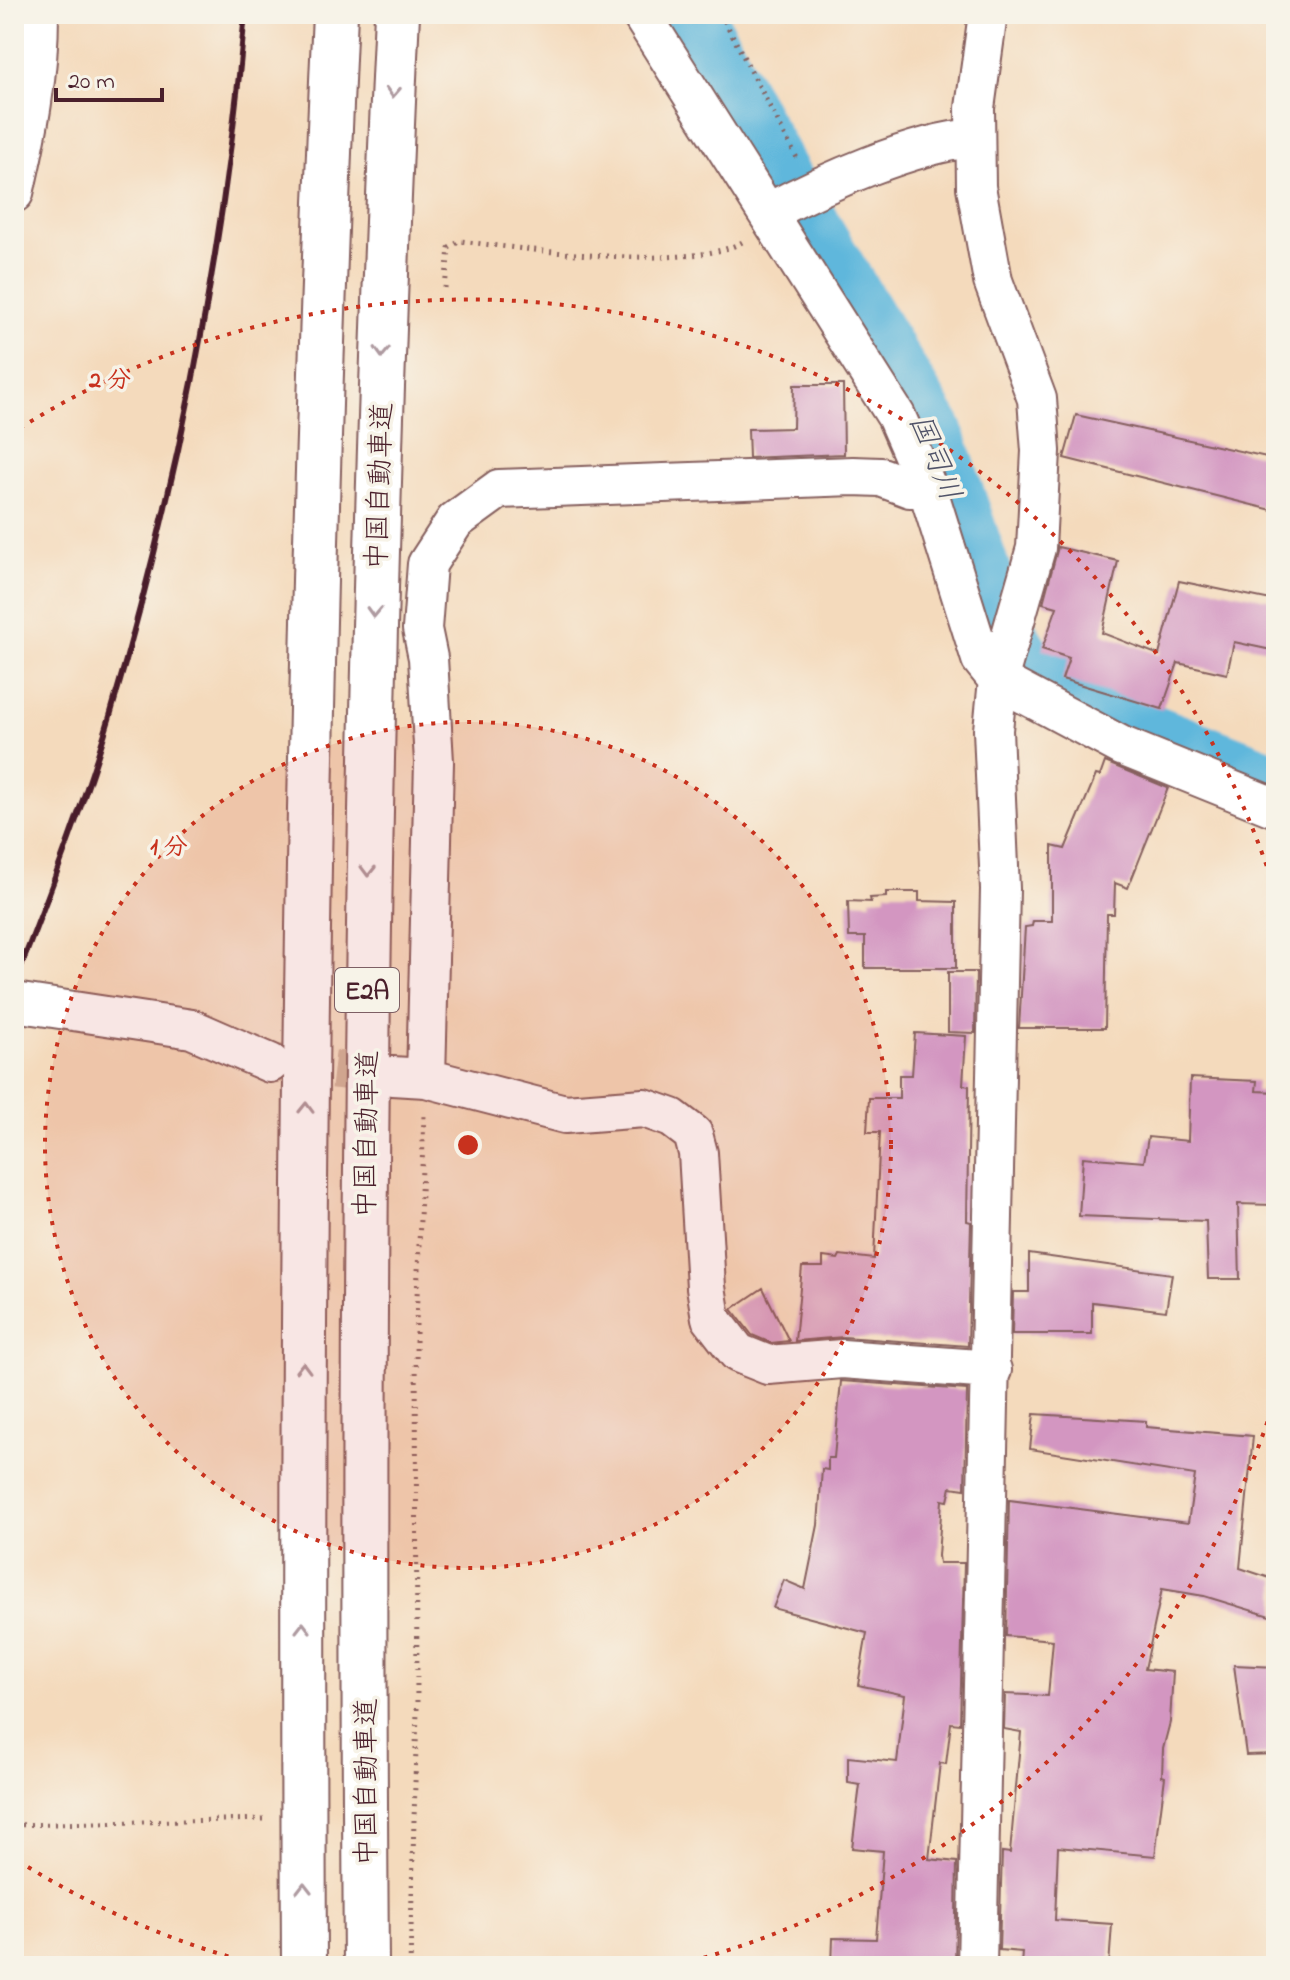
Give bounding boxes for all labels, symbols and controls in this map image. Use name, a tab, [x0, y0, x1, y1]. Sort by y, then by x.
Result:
scale bar	[56, 52, 162, 102]
text: 20 m	[68, 65, 115, 100]
one-way arrow	[385, 86, 402, 99]
one-way arrow	[373, 346, 390, 359]
text: 2 分	[88, 364, 131, 399]
street label: 中国自動車道	[358, 401, 405, 571]
water label: 国司川	[896, 408, 970, 508]
one-way arrow	[366, 606, 383, 619]
text: 1 分	[150, 831, 188, 866]
one-way arrow	[359, 865, 377, 878]
road number: E2A	[335, 968, 399, 1012]
street label: 中国自動車道	[347, 1050, 390, 1218]
one-way arrow	[297, 1101, 314, 1114]
centre of rings	[454, 1131, 482, 1159]
one-way arrow	[294, 1361, 311, 1374]
one-way arrow	[294, 1621, 312, 1634]
street label: 中国自動車道	[348, 1698, 389, 1866]
one-way arrow	[295, 1881, 313, 1894]

